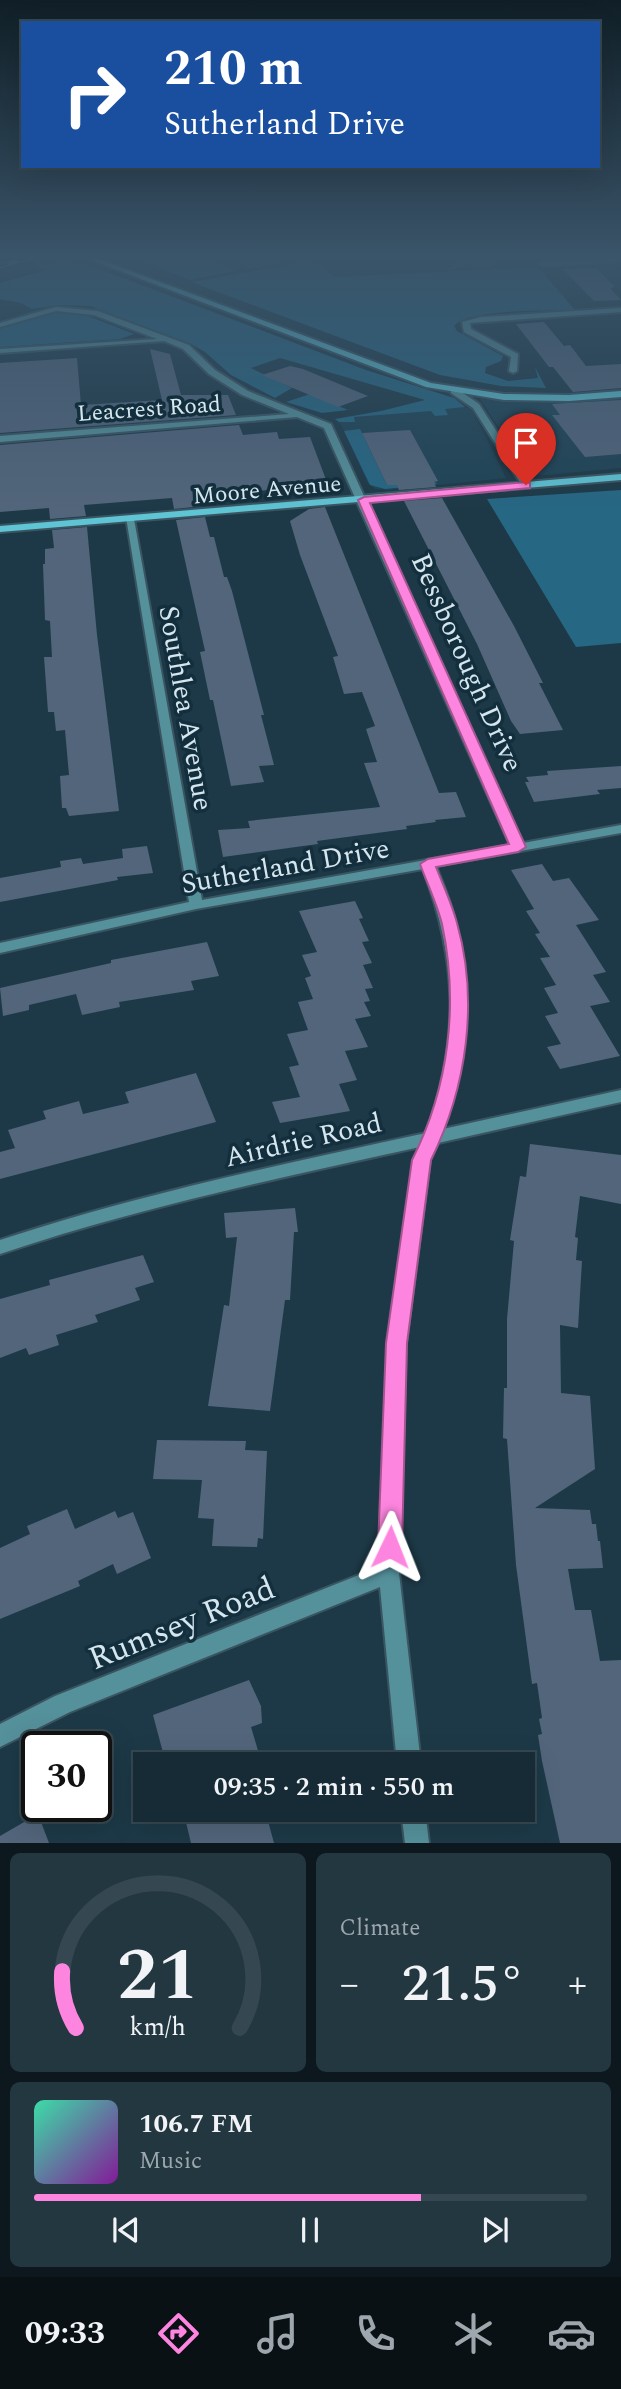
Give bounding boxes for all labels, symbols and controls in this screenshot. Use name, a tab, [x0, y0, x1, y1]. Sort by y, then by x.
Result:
text: 210 m	[164, 32, 303, 107]
icon: right	[49, 49, 140, 140]
text: Sutherland Drive	[164, 100, 405, 149]
street label: Leacrest Road	[76, 387, 222, 432]
pin	[496, 413, 556, 485]
icon: arrive	[507, 424, 545, 462]
street label: Moore Avenue	[191, 467, 343, 514]
street label: Bessborough Drive	[399, 546, 534, 779]
street label: Southlea Avenue	[146, 602, 225, 814]
street label: Sutherland Drive	[178, 827, 393, 906]
street label: Airdrie Road	[221, 1102, 386, 1179]
position arrow	[353, 1510, 427, 1584]
street label: Rumsey Road	[81, 1564, 283, 1684]
speed limit sign: 30	[21, 1731, 112, 1822]
text: 09:35 · 2 min · 550 m	[214, 1767, 454, 1807]
text: Climate	[340, 1911, 420, 1946]
text: 21	[117, 1922, 199, 2033]
text: 21.5°	[402, 1945, 525, 2024]
text: −	[340, 1956, 359, 2014]
text: +	[568, 1956, 587, 2014]
text: km/h	[130, 2009, 186, 2047]
text: 106.7 FM	[139, 2104, 253, 2144]
text: Music	[139, 2144, 202, 2179]
icon: previous	[107, 2211, 145, 2249]
icon: pause	[291, 2211, 329, 2249]
icon: next	[476, 2211, 514, 2249]
text: 09:33	[25, 2309, 105, 2358]
icon: directions	[154, 2309, 203, 2358]
icon: music	[253, 2309, 302, 2358]
icon: phone	[351, 2309, 400, 2358]
icon: climate	[449, 2309, 498, 2358]
icon: car	[547, 2309, 596, 2358]

